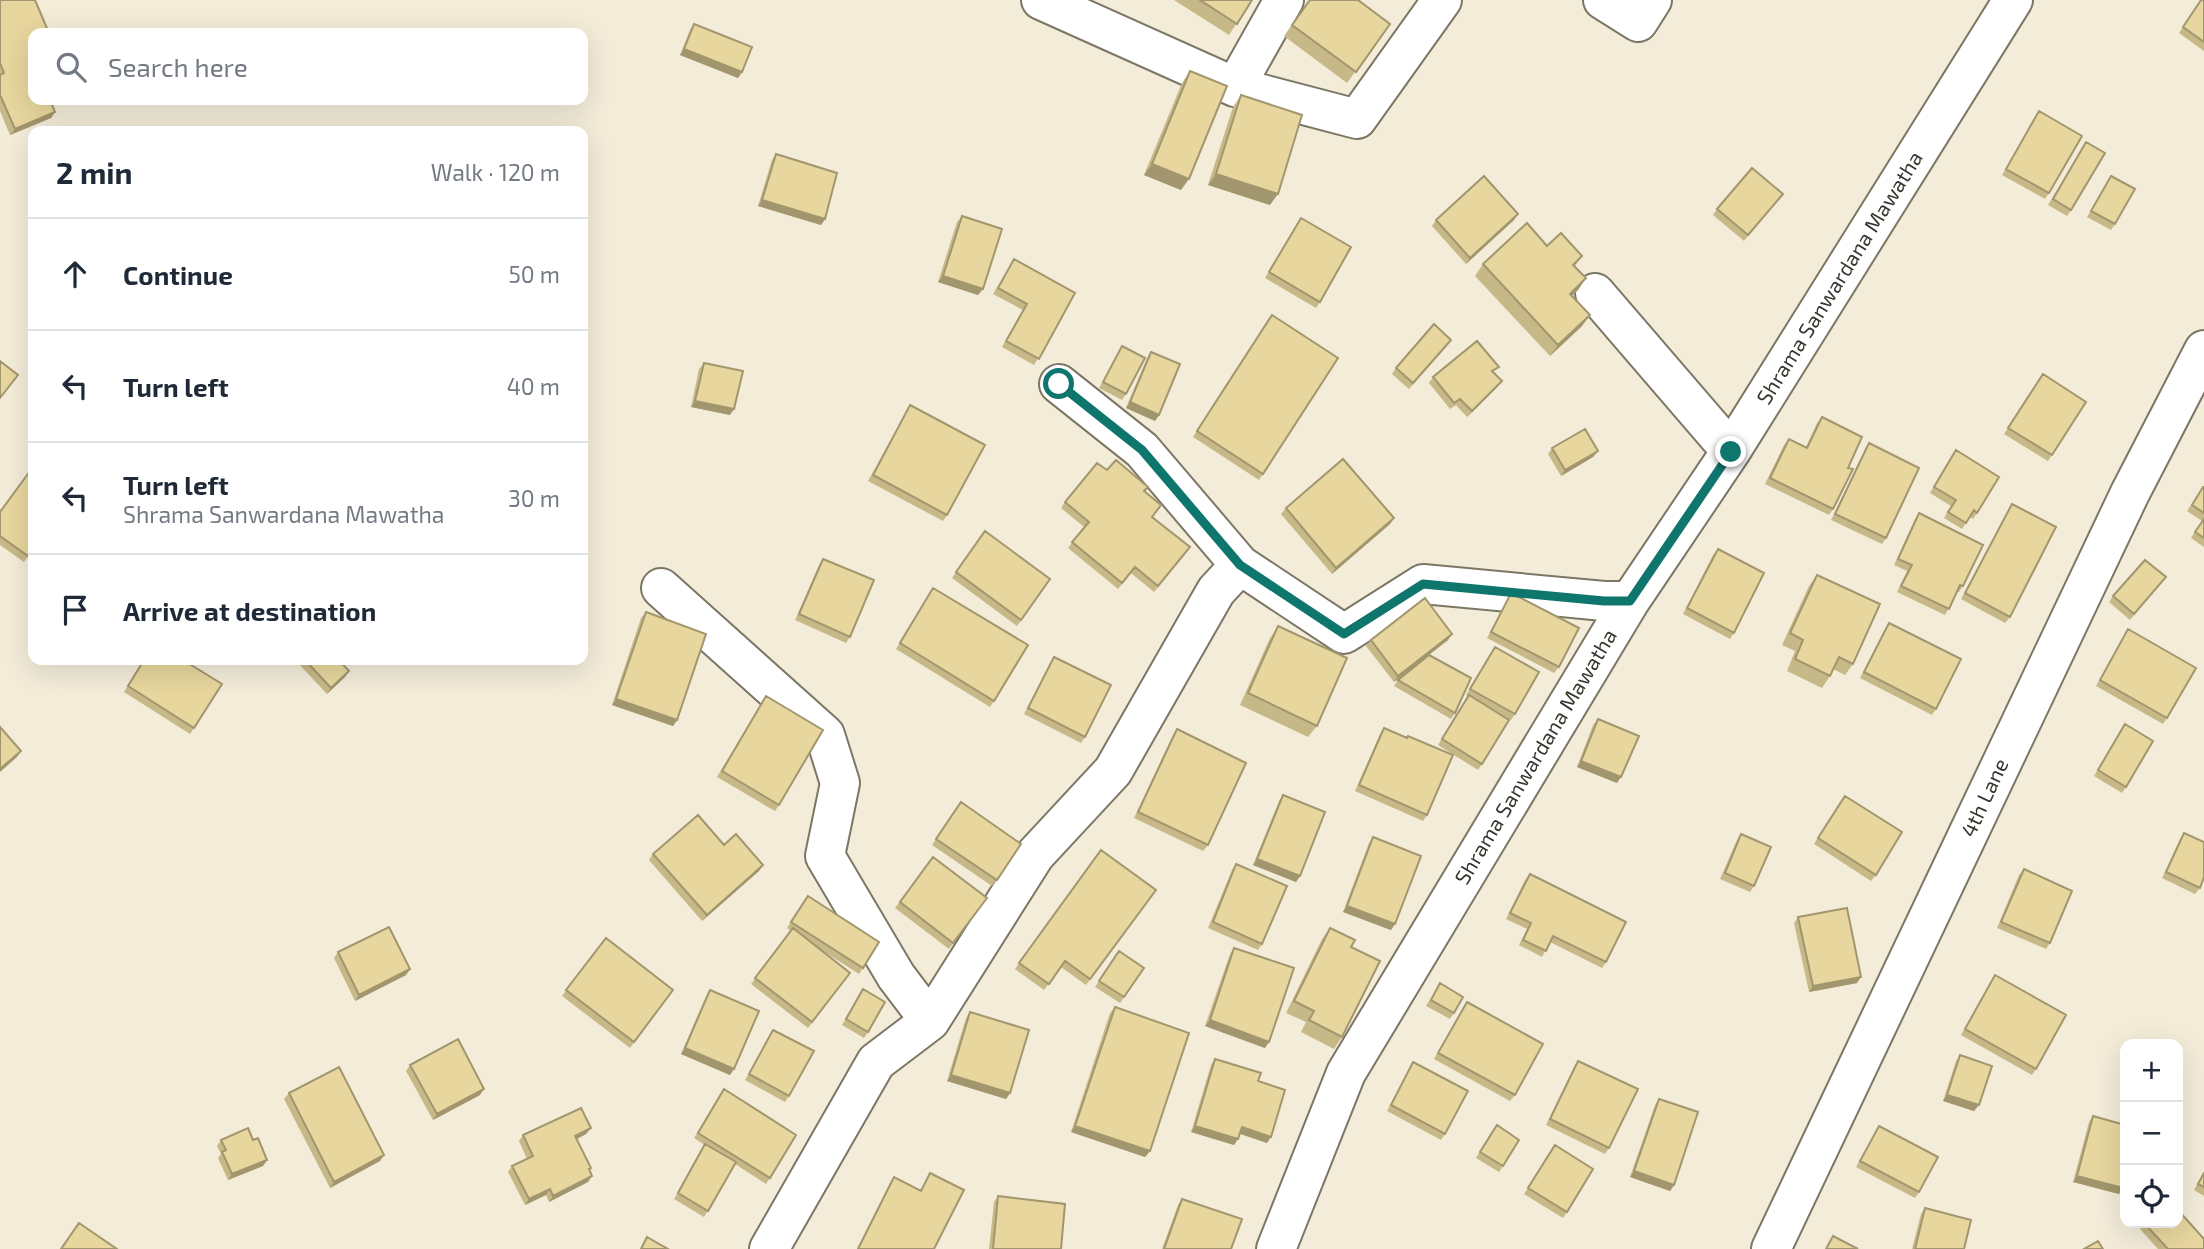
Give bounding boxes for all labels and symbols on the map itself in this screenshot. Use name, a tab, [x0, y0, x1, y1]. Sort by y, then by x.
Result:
street label: Shrama Sanwardana Mawatha	[1750, 146, 1927, 408]
route start	[1043, 368, 1074, 399]
route end	[1715, 436, 1746, 467]
street label: Shrama Sanwardana Mawatha	[1448, 624, 1621, 888]
street label: 4th Lane	[1955, 754, 2013, 841]

